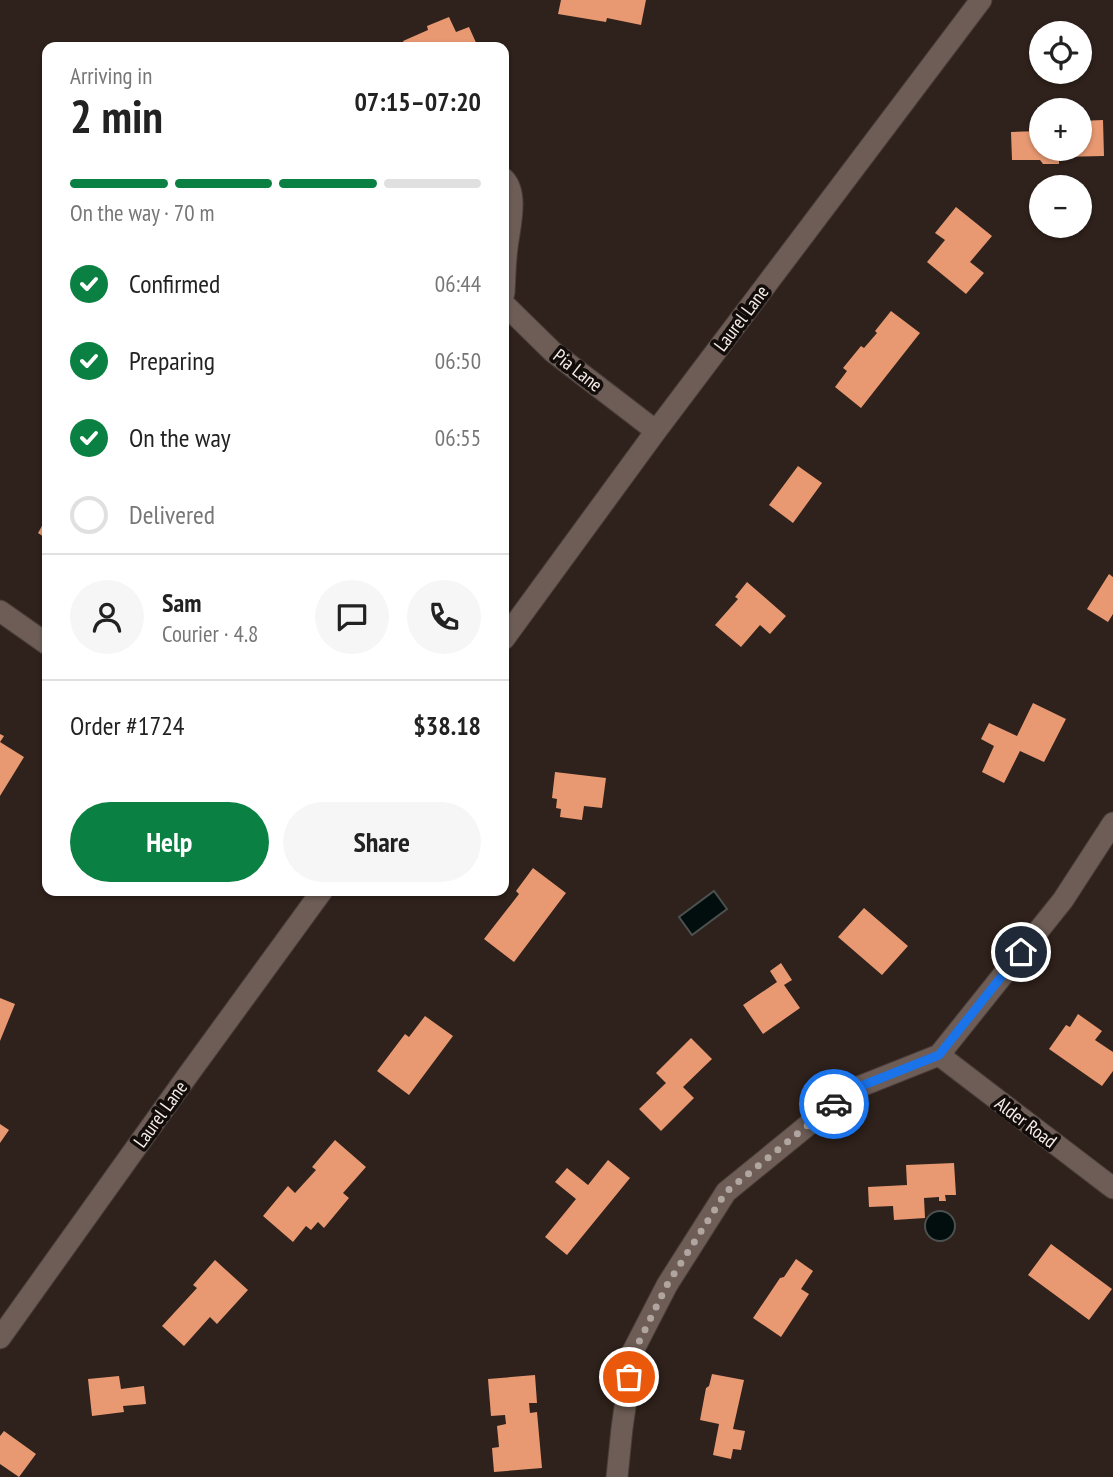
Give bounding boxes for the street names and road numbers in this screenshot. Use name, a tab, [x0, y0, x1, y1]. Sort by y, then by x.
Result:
street label: Laurel Lane	[708, 280, 774, 356]
street label: Pia Lane	[549, 343, 607, 397]
street label: Laurel Lane	[128, 1076, 192, 1152]
street label: Alder Road	[990, 1091, 1062, 1153]

